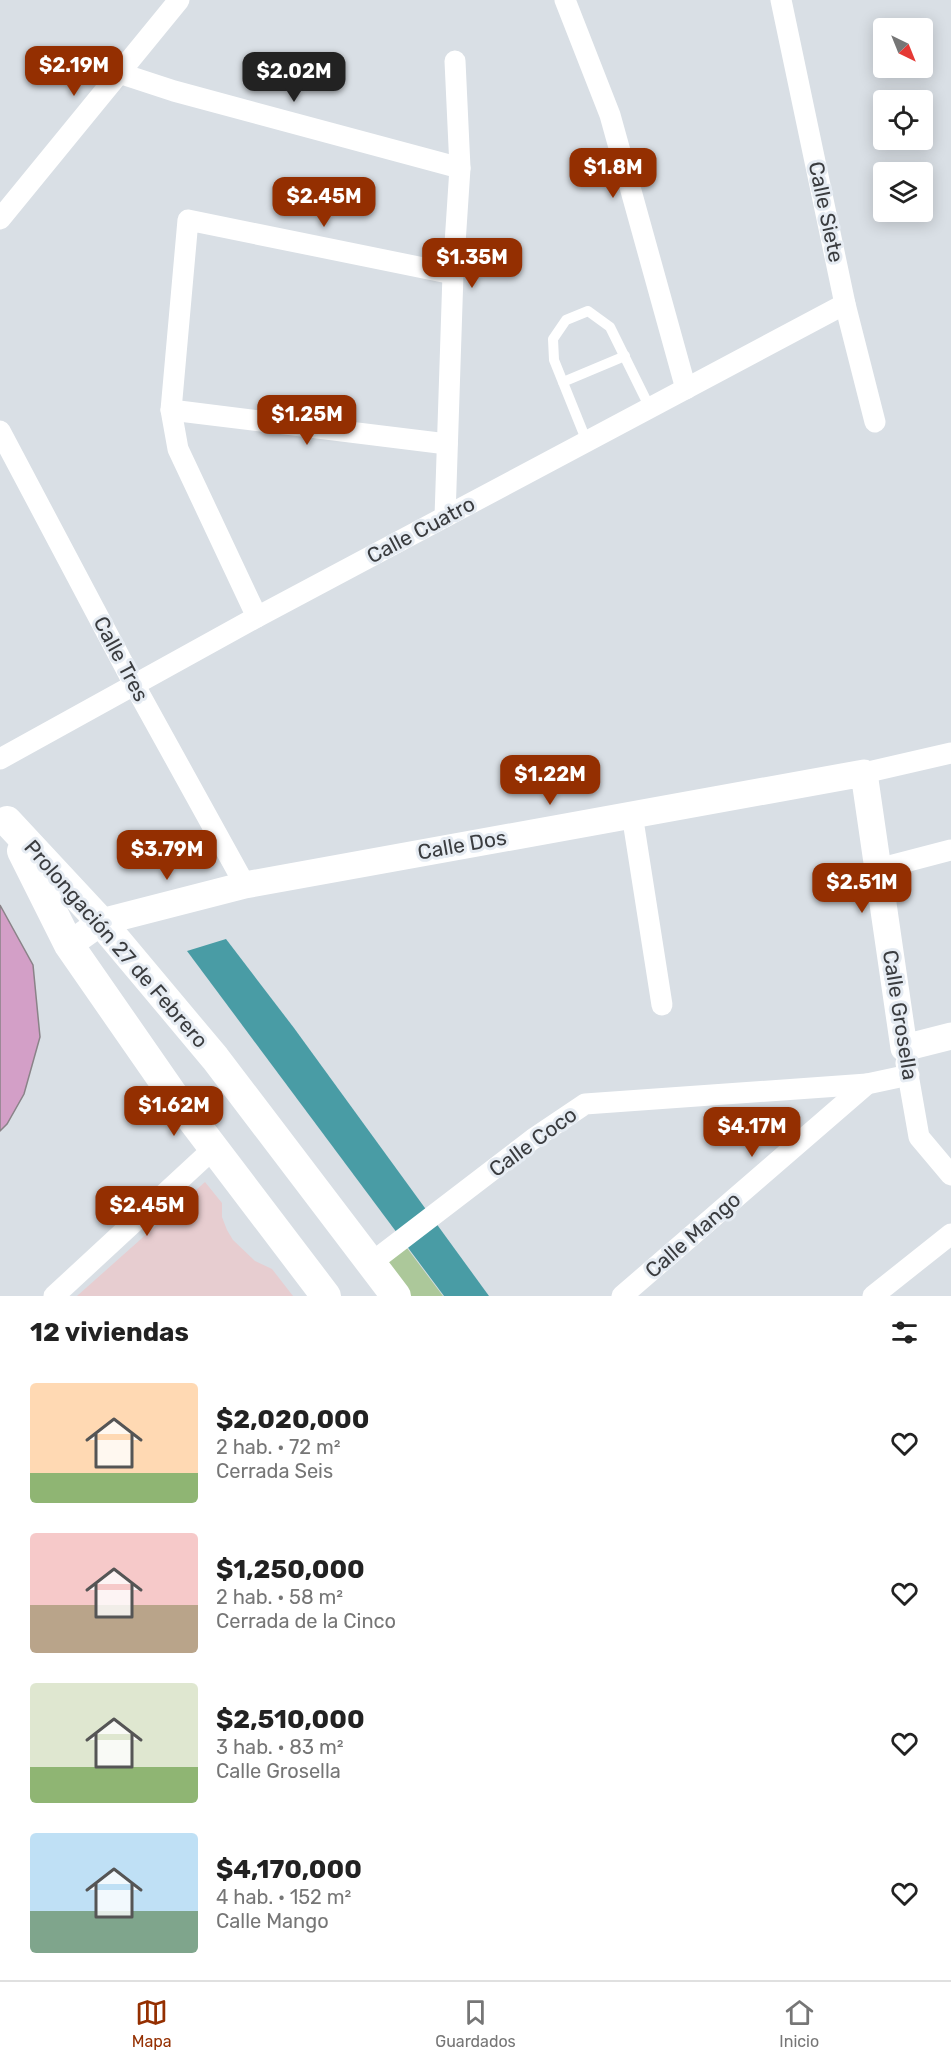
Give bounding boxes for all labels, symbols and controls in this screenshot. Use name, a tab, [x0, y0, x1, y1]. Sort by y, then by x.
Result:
north arrow	[873, 18, 933, 78]
map controls	[873, 18, 933, 222]
pin: $2.19M	[25, 46, 123, 97]
pin: $2.02M	[245, 52, 343, 103]
text: $2.19M	[39, 53, 109, 77]
text: $2.02M	[256, 59, 332, 83]
button: locate	[873, 90, 933, 150]
pin: $1.8M	[571, 148, 655, 199]
text: $1.8M	[584, 155, 643, 179]
street label: Calle Siete	[804, 159, 849, 265]
button: layers	[873, 162, 933, 222]
pin: $2.45M	[275, 177, 373, 228]
text: $2.45M	[286, 184, 362, 208]
pin: $1.35M	[423, 238, 521, 289]
text: $1.35M	[436, 245, 508, 269]
pin: $1.25M	[258, 395, 356, 446]
text: $1.25M	[271, 402, 343, 426]
street label: Calle Cuatro	[362, 491, 479, 568]
street label: Calle Tres	[89, 612, 154, 706]
pin: $1.22M	[501, 755, 599, 806]
text: $1.22M	[514, 762, 586, 786]
street label: Calle Dos	[415, 824, 508, 865]
pin: $3.79M	[118, 830, 216, 881]
street label: Prolongación 27 de Febrero	[19, 835, 213, 1053]
text: $3.79M	[131, 837, 203, 861]
pin: $2.51M	[813, 863, 911, 914]
text: $2.51M	[826, 870, 898, 894]
street label: Calle Grosella	[878, 948, 923, 1082]
pin: $1.62M	[125, 1086, 223, 1137]
text: $1.62M	[138, 1093, 210, 1117]
street label: Calle Coco	[484, 1101, 581, 1182]
pin: $4.17M	[703, 1107, 801, 1158]
text: $4.17M	[717, 1114, 787, 1138]
pin: $2.45M	[98, 1186, 196, 1237]
street label: Calle Mango	[640, 1186, 746, 1283]
text: $2.45M	[109, 1193, 185, 1217]
icon: filters	[888, 1316, 921, 1349]
text: 12 viviendas	[30, 1317, 189, 1348]
text: $2,020,000	[216, 1404, 369, 1435]
icon: home	[78, 1407, 150, 1479]
icon: heart	[888, 1427, 921, 1460]
text: 2 hab. · 72 m²	[216, 1435, 341, 1459]
text: Cerrada Seis	[216, 1459, 333, 1483]
text: $1,250,000	[216, 1554, 365, 1585]
icon: home	[78, 1557, 150, 1629]
icon: heart	[888, 1577, 921, 1610]
text: 2 hab. · 58 m²	[216, 1585, 343, 1609]
text: Cerrada de la Cinco	[216, 1609, 396, 1633]
text: $2,510,000	[216, 1704, 365, 1735]
icon: home	[78, 1707, 150, 1779]
icon: heart	[888, 1727, 921, 1760]
text: 3 hab. · 83 m²	[216, 1735, 344, 1759]
text: Calle Grosella	[216, 1759, 341, 1783]
text: $4,170,000	[216, 1854, 362, 1885]
icon: home	[78, 1857, 150, 1929]
icon: heart	[888, 1877, 921, 1910]
text: 4 hab. · 152 m²	[216, 1885, 351, 1909]
text: Calle Mango	[216, 1909, 329, 1933]
tab: Mapa	[132, 1996, 172, 2051]
tab: Guardados	[435, 1996, 516, 2051]
tab: Inicio	[779, 1996, 819, 2051]

